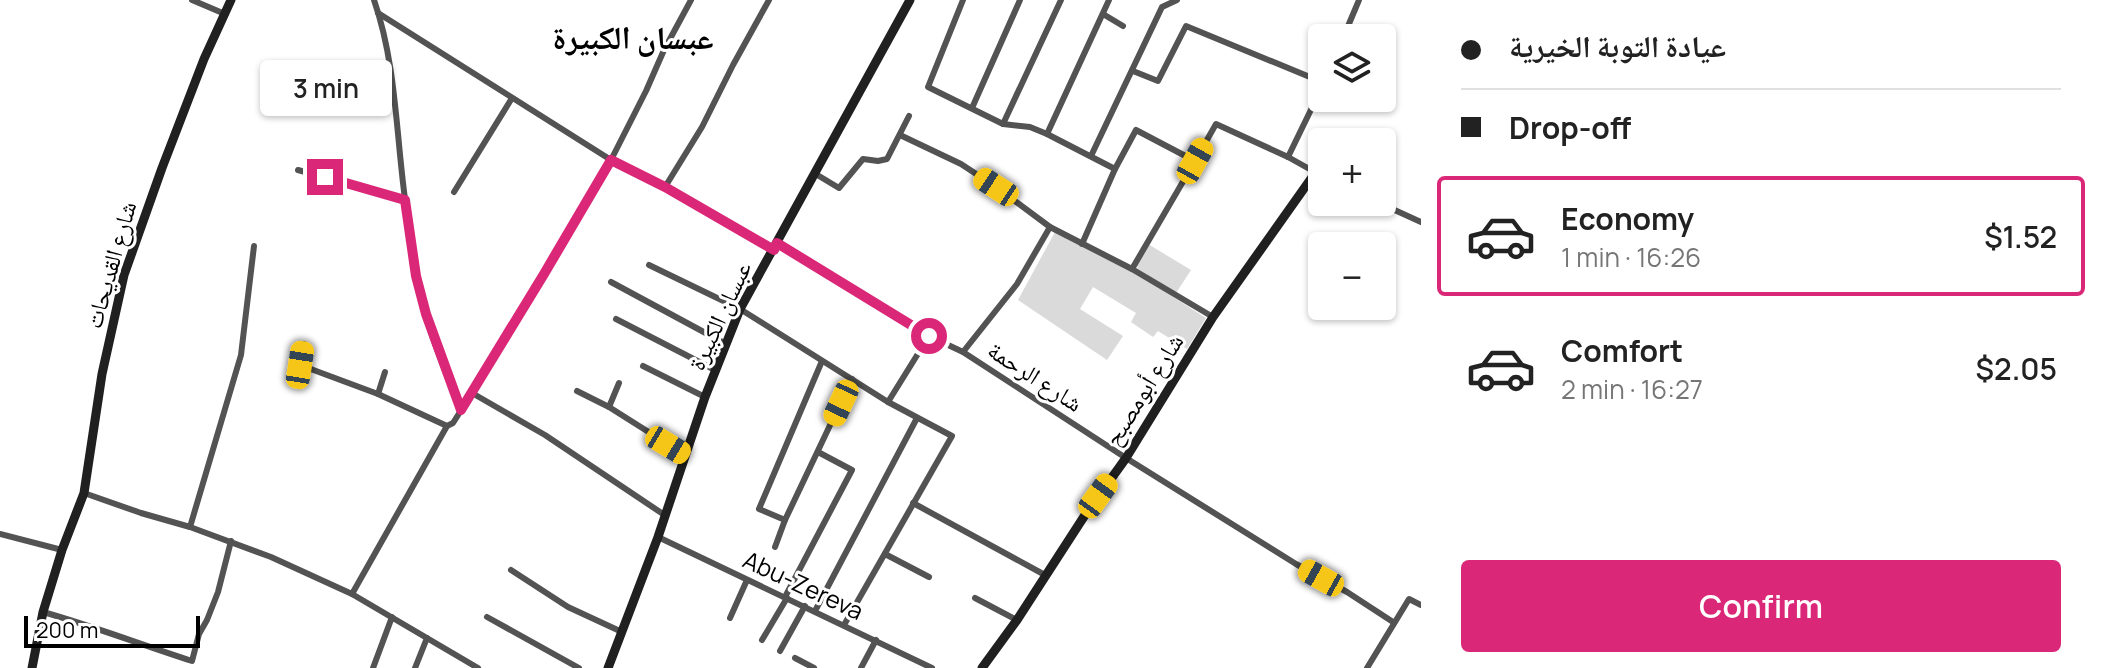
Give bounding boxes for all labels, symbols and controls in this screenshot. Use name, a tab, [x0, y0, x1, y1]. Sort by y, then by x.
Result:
district label: عبسان الكبيرة	[552, 15, 714, 59]
map controls	[1308, 24, 1396, 320]
button: layers	[1308, 24, 1396, 112]
text: عيادة التوبة الخيرية	[1509, 25, 1726, 66]
callout: 3 min	[259, 61, 391, 117]
text: 3 min	[293, 70, 359, 106]
text: Drop-off	[1509, 107, 1631, 148]
button: +	[1308, 128, 1396, 216]
car	[1173, 134, 1217, 188]
route end	[307, 159, 343, 195]
car	[969, 164, 1023, 210]
street label: شارع القديحات	[76, 197, 143, 332]
text: Economy	[1561, 198, 1694, 239]
icon: car	[1465, 200, 1537, 272]
text: $1.52	[1984, 216, 2057, 257]
button: −	[1308, 232, 1396, 320]
text: 1 min · 16:26	[1561, 239, 1701, 275]
street label: عبسان الكبيرة	[679, 255, 758, 375]
route start	[911, 318, 947, 354]
street label: شارع أبومصبح	[1095, 327, 1190, 452]
text: Comfort	[1561, 330, 1683, 371]
icon: car	[1465, 332, 1537, 404]
street label: شارع الرحمة	[982, 333, 1090, 419]
car	[284, 339, 316, 391]
text: $2.05	[1976, 348, 2057, 389]
text: 2 min · 16:27	[1561, 371, 1703, 407]
car	[820, 376, 862, 430]
car	[641, 422, 695, 468]
car	[1074, 470, 1122, 522]
street label: Abu-Zereva	[738, 542, 869, 627]
car	[1294, 556, 1348, 600]
button: Confirm	[1461, 560, 2061, 652]
scale bar	[24, 612, 200, 648]
text: 200 m	[36, 615, 98, 645]

